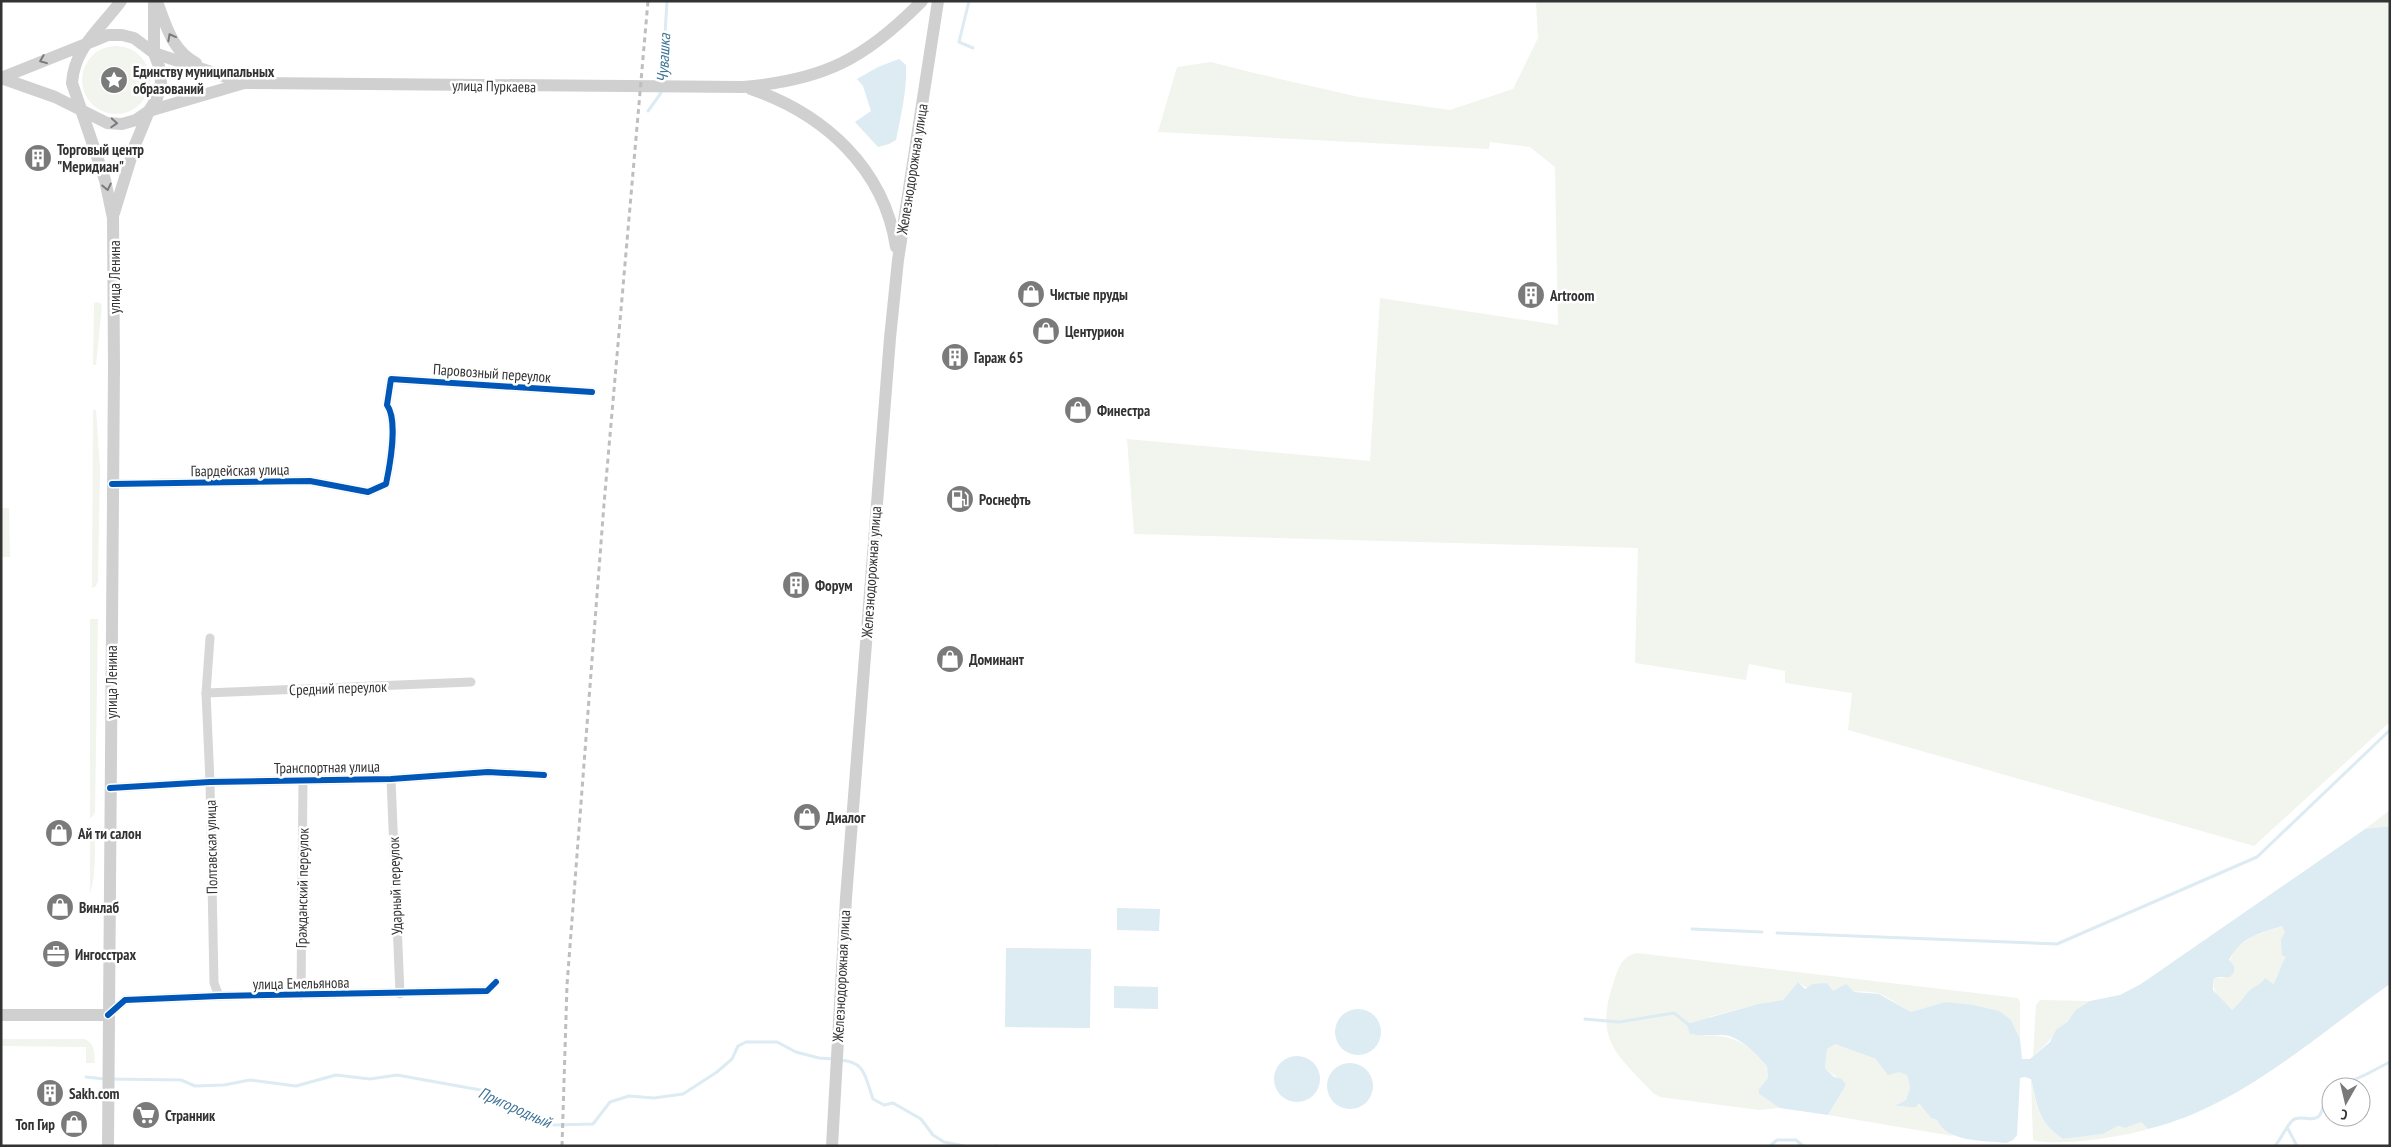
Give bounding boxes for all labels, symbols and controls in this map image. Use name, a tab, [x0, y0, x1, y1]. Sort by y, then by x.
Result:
water label: Чувашка	[652, 32, 674, 83]
one-way arrow	[168, 34, 178, 43]
one-way arrow	[39, 54, 48, 64]
place label: Единству муниципальных образований	[133, 62, 275, 98]
place icon: Единству муниципальных образований	[99, 65, 129, 95]
street label: улица Пуркаева	[452, 76, 536, 96]
street label: Железнодорожная улица	[892, 102, 932, 237]
one-way arrow	[110, 118, 118, 129]
place label: Торговый центр "Меридиан"	[57, 140, 144, 176]
building icon: Торговый центр "Меридиан"	[23, 143, 53, 173]
one-way arrow	[101, 183, 112, 192]
street label: улица Ленина	[105, 240, 124, 314]
shop icon: Чистые пруды	[1016, 279, 1046, 309]
building icon: Artroom	[1516, 280, 1546, 310]
place label: Чистые пруды	[1050, 285, 1128, 304]
place label: Artroom	[1549, 286, 1594, 305]
shop icon: Центурион	[1031, 316, 1061, 346]
place label: Центурион	[1065, 322, 1124, 341]
building icon: Гараж 65	[940, 342, 970, 372]
place label: Гараж 65	[974, 348, 1023, 367]
street label: Паровозный переулок	[432, 359, 552, 387]
shop icon: Финестра	[1063, 395, 1093, 425]
place label: Финестра	[1097, 401, 1150, 420]
street label: Гвардейская улица	[190, 460, 290, 480]
fuel station icon: Роснефть	[945, 484, 975, 514]
place label: Роснефть	[979, 490, 1031, 509]
street label: Железнодорожная улица	[857, 505, 885, 640]
building icon: Форум	[781, 570, 811, 600]
place label: Форум	[815, 576, 853, 595]
shop icon: Доминант	[935, 644, 965, 674]
street label: улица Ленина	[102, 645, 121, 719]
place label: Доминант	[969, 650, 1025, 669]
street label: Средний переулок	[289, 677, 387, 699]
street label: Транспортная улица	[274, 757, 380, 777]
street label: Полтавская улица	[201, 800, 221, 894]
shop icon: Диалог	[792, 802, 822, 832]
place label: Диалог	[826, 808, 866, 827]
shop icon: Ай ти салон	[44, 818, 74, 848]
place label: Ай ти салон	[77, 824, 142, 843]
street label: Гражданский переулок	[291, 827, 313, 948]
street label: Ударный переулок	[384, 836, 406, 935]
shop icon: Винлаб	[45, 892, 75, 922]
place label: Винлаб	[79, 898, 119, 917]
street label: Железнодорожная улица	[828, 910, 854, 1043]
office icon: Ингосстрах	[41, 939, 71, 969]
place label: Ингосстрах	[75, 945, 136, 964]
street label: улица Емельянова	[252, 973, 350, 993]
north arrow	[2321, 1077, 2371, 1127]
building icon: Sakh.com	[35, 1078, 65, 1108]
water label: Пригородный	[476, 1082, 556, 1133]
place label: Sakh.com	[69, 1084, 120, 1103]
supermarket icon: Странник	[131, 1100, 161, 1130]
text: С	[2339, 1105, 2349, 1124]
place label: Странник	[165, 1106, 216, 1125]
shop icon: Топ Гир	[59, 1109, 89, 1139]
place label: Топ Гир	[15, 1115, 55, 1134]

